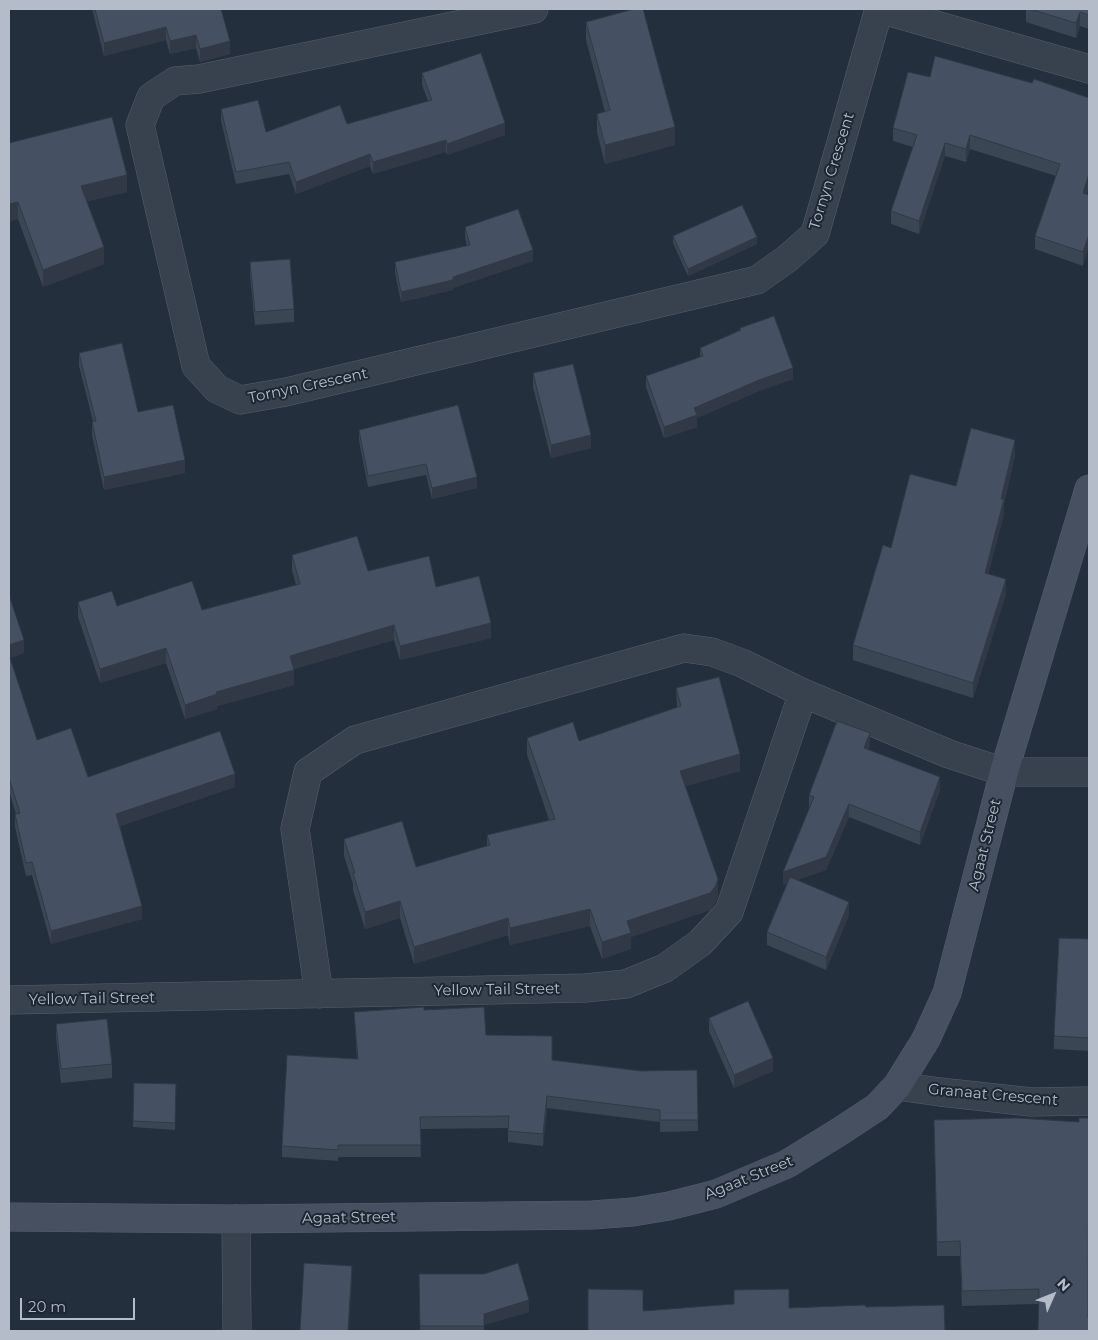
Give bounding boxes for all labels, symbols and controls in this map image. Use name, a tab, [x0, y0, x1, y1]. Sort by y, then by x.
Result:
street label: Tornyn Crescent	[806, 110, 858, 232]
street label: Tornyn Crescent	[247, 365, 369, 407]
street label: Agaat Street	[965, 797, 1005, 893]
street label: Yellow Tail Street	[434, 980, 560, 1000]
street label: Yellow Tail Street	[29, 989, 155, 1009]
street label: Granaat Crescent	[927, 1080, 1059, 1110]
street label: Agaat Street	[702, 1152, 796, 1204]
street label: Agaat Street	[302, 1208, 396, 1228]
north arrow	[1028, 1270, 1078, 1320]
text: N	[1053, 1274, 1074, 1295]
scale bar	[22, 1288, 138, 1320]
text: 20 m	[28, 1297, 66, 1316]

